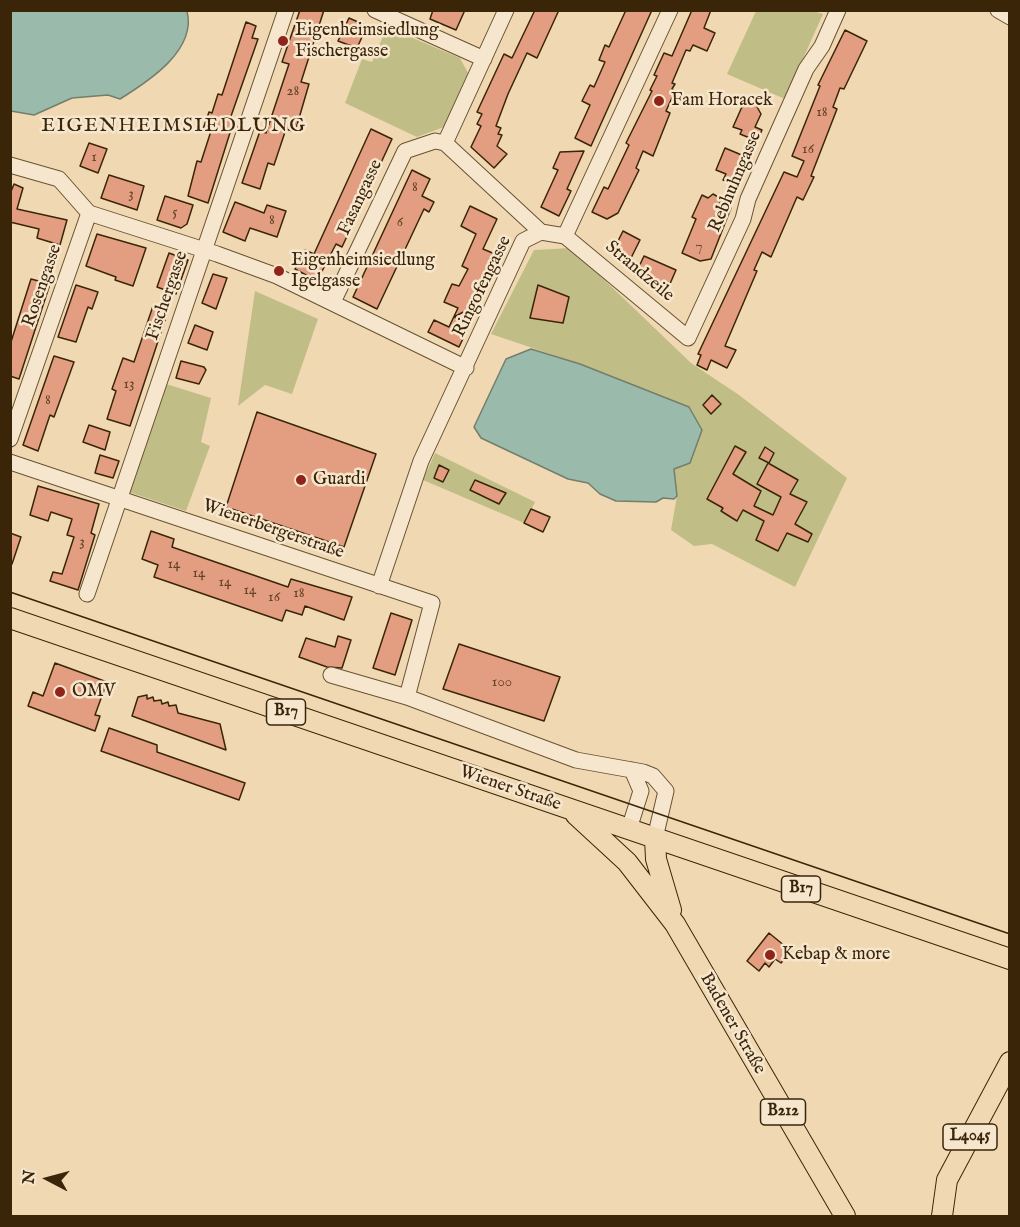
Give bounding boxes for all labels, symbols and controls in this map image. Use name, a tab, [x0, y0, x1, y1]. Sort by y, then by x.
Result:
place label: Eigenheimsiedlung Fischergasse	[295, 20, 439, 63]
marker: Eigenheimsiedlung Fischergasse	[276, 34, 290, 48]
house number: 28	[287, 83, 299, 101]
place label: Fam Horacek	[671, 90, 773, 112]
marker: Fam Horacek	[652, 94, 666, 108]
house number: 18	[816, 104, 828, 122]
district label: EIGENHEIMSIEDLUNG	[41, 115, 307, 139]
street label: Rebhuhngasse	[705, 128, 767, 236]
house number: 16	[802, 141, 814, 159]
house number: 1	[91, 149, 97, 167]
street label: Fasangasse	[334, 157, 388, 239]
house number: 8	[412, 179, 418, 197]
house number: 3	[128, 186, 134, 204]
house number: 5	[172, 204, 178, 222]
house number: 8	[269, 212, 275, 230]
house number: 6	[397, 214, 403, 232]
street label: Ringofengasse	[449, 233, 517, 341]
street label: Strandzeile	[600, 237, 678, 307]
house number: 7	[695, 238, 703, 256]
street label: Rosengasse	[19, 242, 67, 330]
street label: Fischergasse	[143, 248, 193, 344]
place label: Eigenheimsiedlung Igelgasse	[291, 250, 435, 292]
marker: Eigenheimsiedlung Igelgasse	[272, 264, 286, 278]
house number: 13	[123, 376, 135, 394]
house number: 8	[45, 392, 51, 410]
place label: Guardi	[313, 469, 365, 491]
marker: Guardi	[294, 473, 308, 487]
street label: Wienerbergerstraße	[199, 496, 347, 564]
house number: 3	[79, 534, 85, 552]
house number: 14	[168, 556, 180, 574]
house number: 14	[193, 565, 205, 583]
house number: 14	[219, 574, 231, 592]
house number: 14	[244, 582, 256, 600]
house number: 18	[293, 585, 305, 603]
house number: 16	[268, 589, 280, 607]
house number: 100	[492, 674, 512, 692]
place label: OMV	[72, 681, 115, 703]
marker: OMV	[53, 685, 67, 699]
road number: B17	[266, 699, 306, 725]
street label: Wiener Straße	[456, 762, 564, 816]
road number: B17	[782, 876, 820, 902]
place label: Kebap & more	[782, 944, 890, 966]
marker: Kebap & more	[763, 948, 777, 962]
street label: Badener Straße	[694, 970, 770, 1078]
road number: B212	[760, 1099, 806, 1125]
road number: L4045	[943, 1124, 997, 1150]
north arrow	[18, 1149, 78, 1209]
text: N	[19, 1169, 41, 1185]

